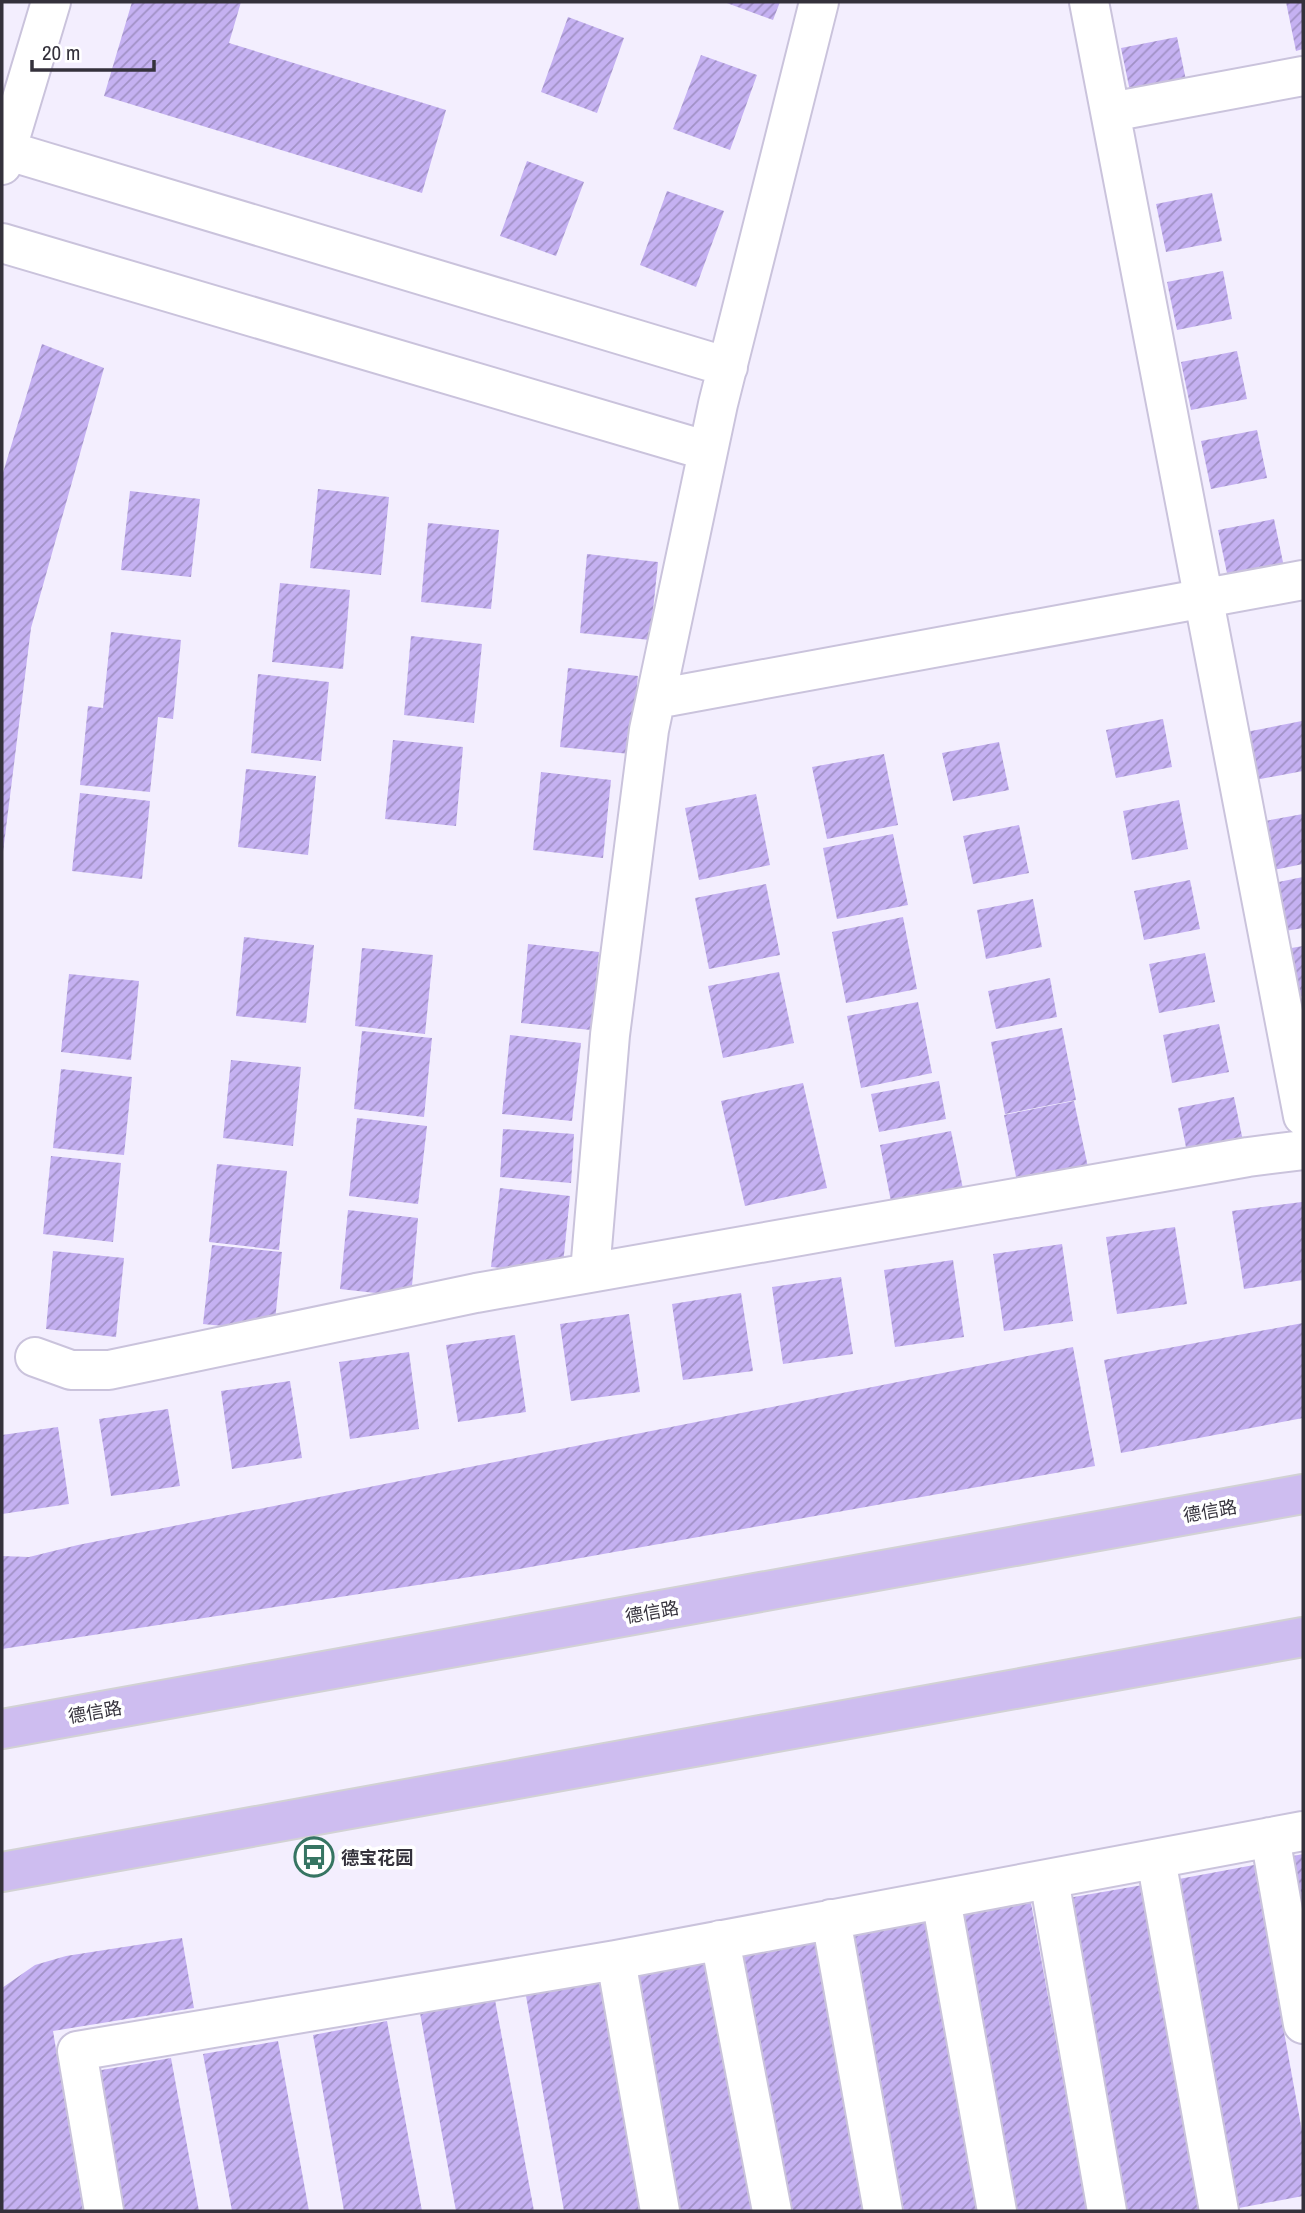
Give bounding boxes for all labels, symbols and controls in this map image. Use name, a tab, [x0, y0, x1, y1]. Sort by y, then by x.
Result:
scale bar	[32, 28, 154, 72]
text: 20 m	[42, 38, 80, 67]
street label: 德信路	[1181, 1494, 1239, 1528]
street label: 德信路	[623, 1595, 681, 1629]
street label: 德信路	[66, 1695, 124, 1729]
bus stop icon: 德宝花园	[293, 1836, 335, 1878]
place label: 德宝花园	[341, 1845, 413, 1870]

